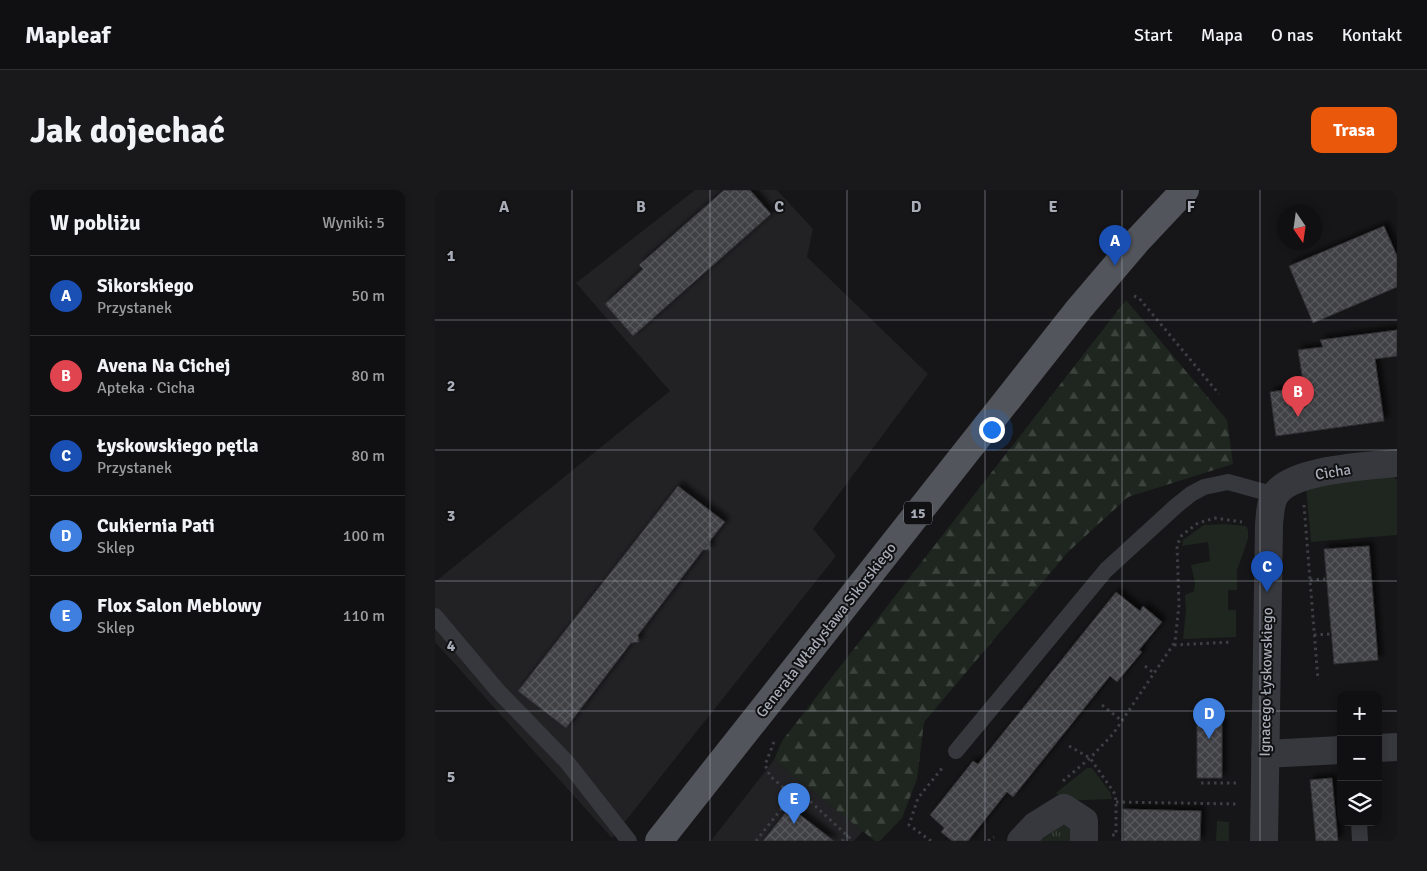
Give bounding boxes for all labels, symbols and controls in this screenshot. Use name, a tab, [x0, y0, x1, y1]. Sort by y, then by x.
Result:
text: Mapleaf	[25, 20, 110, 50]
text: Start	[1134, 24, 1173, 46]
text: Mapa	[1201, 24, 1243, 46]
text: O nas	[1271, 24, 1314, 46]
text: Kontakt	[1342, 24, 1402, 46]
button: Trasa	[1311, 107, 1397, 153]
text: Jak dojechać	[30, 109, 225, 152]
text: A	[499, 197, 510, 217]
text: B	[636, 197, 646, 217]
text: C	[774, 197, 784, 217]
text: D	[911, 197, 922, 217]
text: E	[1048, 197, 1058, 217]
text: F	[1187, 197, 1196, 217]
north arrow	[1277, 205, 1322, 250]
text: W pobliżu	[50, 210, 141, 236]
text: Wyniki: 5	[322, 213, 385, 233]
pin: A	[1099, 225, 1131, 266]
text: 1	[447, 246, 456, 266]
text: Sikorskiego	[97, 274, 194, 298]
text: A	[61, 286, 71, 306]
text: 50 m	[351, 286, 385, 306]
text: Przystanek	[97, 298, 172, 318]
text: Avena Na Cichej	[97, 354, 230, 378]
text: B	[61, 366, 71, 386]
text: 80 m	[351, 366, 385, 386]
text: 2	[447, 376, 455, 396]
pin: B	[1282, 376, 1314, 417]
text: Apteka · Cicha	[97, 378, 195, 398]
your location	[979, 417, 1005, 443]
text: Łyskowskiego pętla	[97, 434, 259, 458]
text: C	[61, 446, 71, 466]
text: 80 m	[351, 446, 385, 466]
text: Przystanek	[97, 458, 172, 478]
street label: Cicha	[1314, 460, 1352, 484]
road number: 15	[904, 502, 932, 524]
text: 3	[447, 506, 455, 526]
text: Cukiernia Pati	[97, 514, 215, 538]
text: D	[61, 526, 71, 546]
text: 100 m	[343, 526, 385, 546]
text: Sklep	[97, 538, 135, 558]
street label: Generała Władysława Sikorskiego	[752, 539, 900, 721]
pin: C	[1251, 551, 1283, 592]
text: Flox Salon Meblowy	[97, 594, 261, 618]
text: E	[61, 606, 71, 626]
text: 110 m	[343, 606, 385, 626]
street label: Ignacego Łyskowskiego	[1256, 607, 1276, 757]
text: Sklep	[97, 618, 135, 638]
text: 4	[447, 636, 456, 656]
map controls	[1337, 691, 1382, 826]
button: +	[1337, 691, 1382, 736]
pin: D	[1193, 698, 1225, 739]
button: −	[1337, 736, 1382, 781]
text: 5	[447, 767, 455, 787]
button: layers	[1337, 781, 1382, 826]
pin: E	[778, 783, 810, 824]

